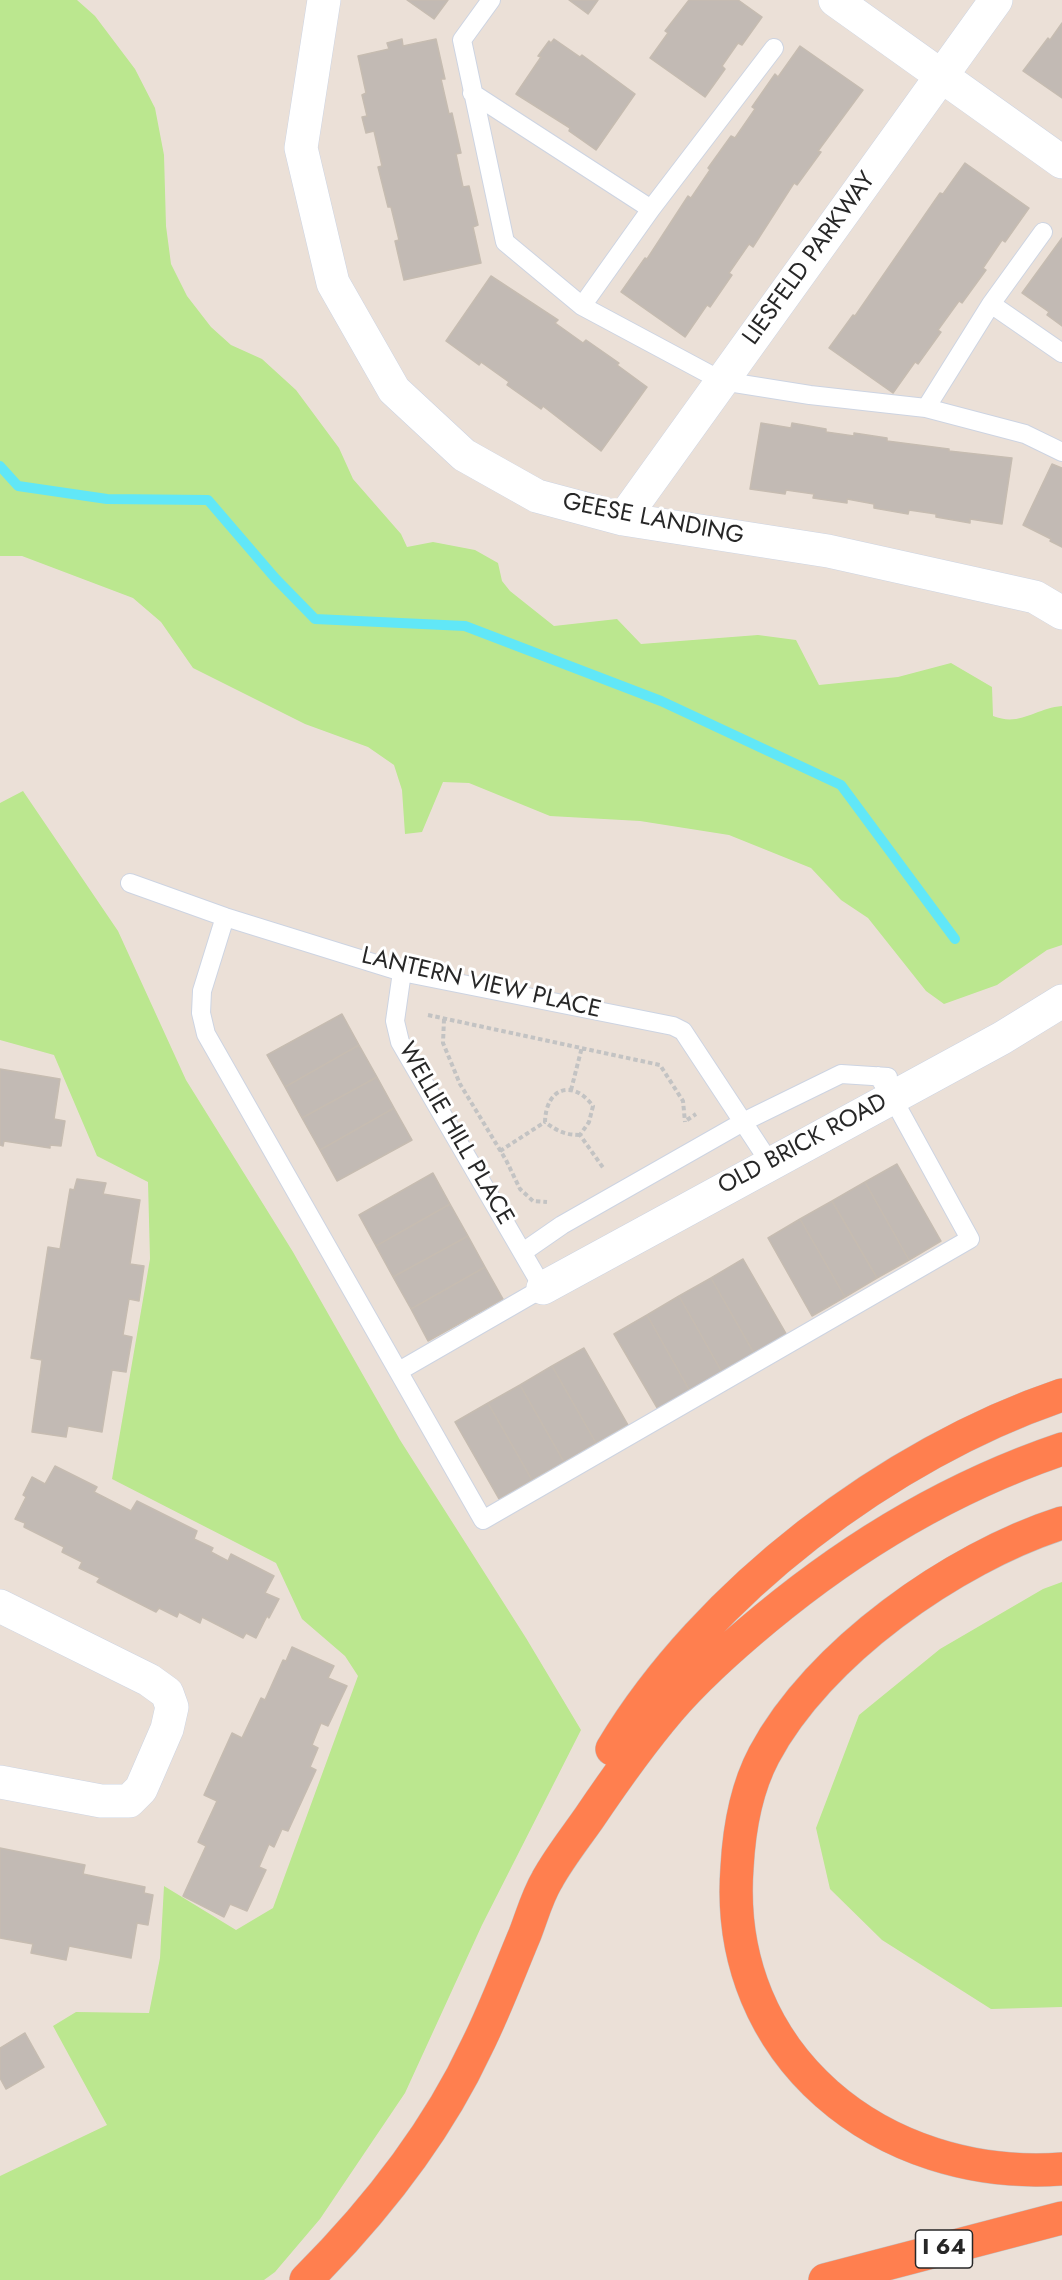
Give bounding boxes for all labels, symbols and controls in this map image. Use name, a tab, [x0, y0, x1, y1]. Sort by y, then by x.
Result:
street label: LIESFELD PARKWAY	[738, 167, 882, 351]
street label: GEESE LANDING	[560, 488, 746, 552]
street label: LANTERN VIEW PLACE	[358, 942, 604, 1026]
street label: WELLIE HILL PLACE	[391, 1038, 519, 1230]
street label: OLD BRICK ROAD	[714, 1088, 892, 1202]
road number: I 64	[916, 2230, 972, 2268]

